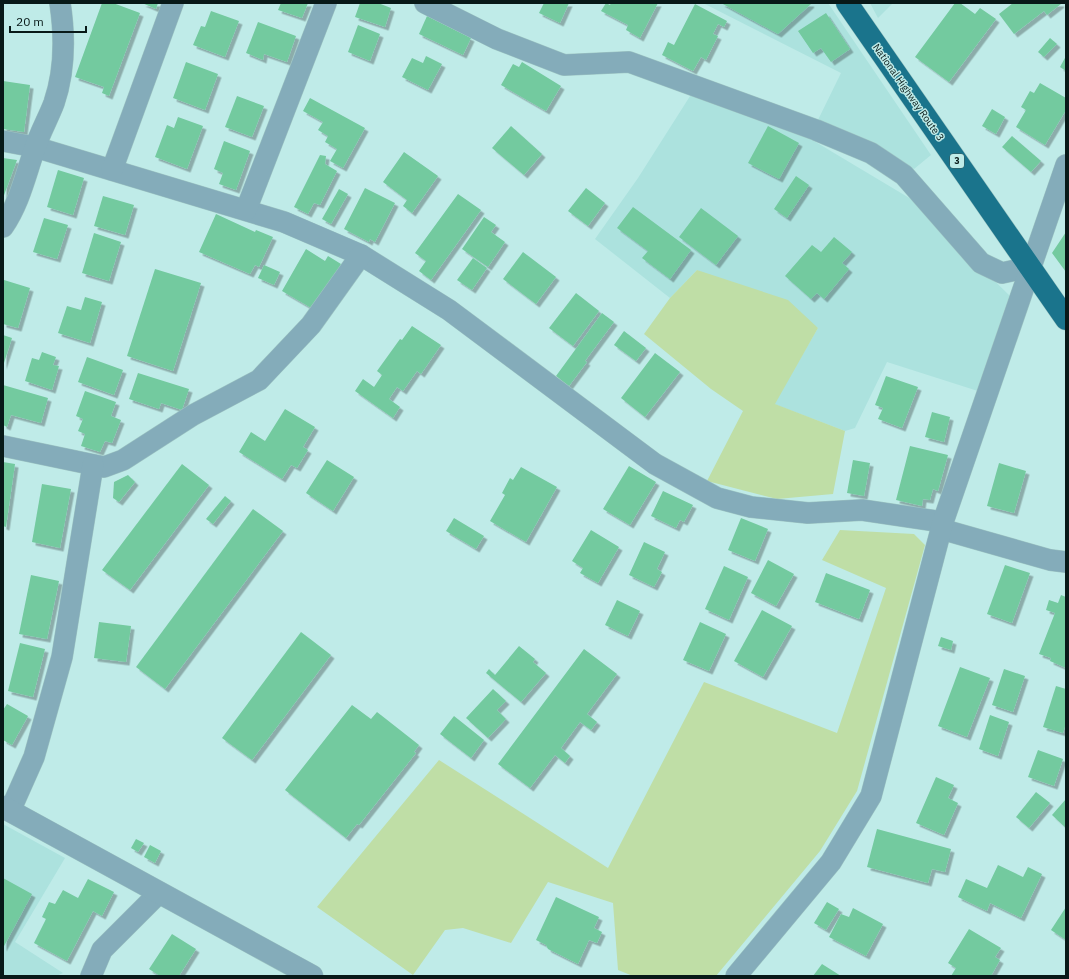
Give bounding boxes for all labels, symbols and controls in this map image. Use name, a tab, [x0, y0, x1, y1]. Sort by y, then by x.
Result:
scale bar	[10, 8, 86, 34]
text: 20 m	[16, 14, 44, 29]
street label: National Highway Route 3	[870, 41, 947, 143]
road number: 3	[950, 154, 964, 168]

